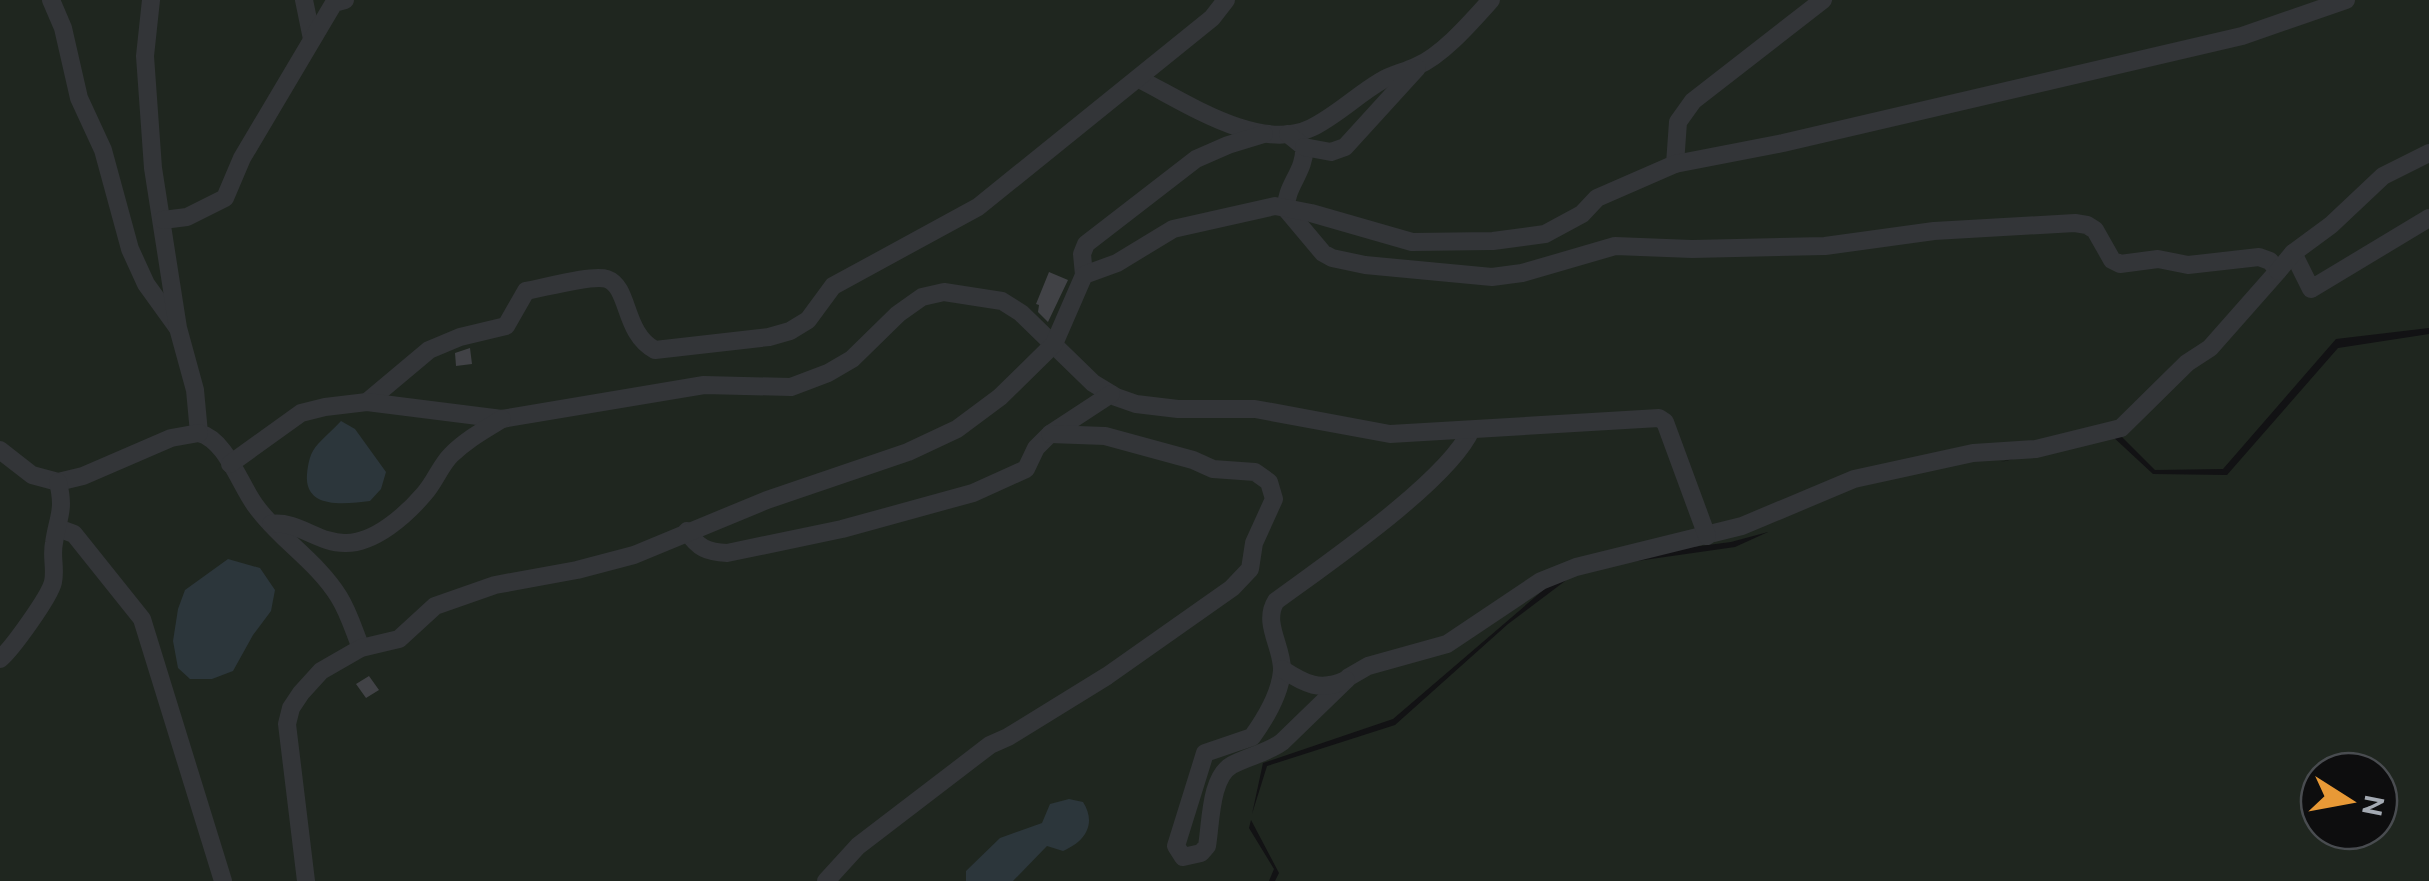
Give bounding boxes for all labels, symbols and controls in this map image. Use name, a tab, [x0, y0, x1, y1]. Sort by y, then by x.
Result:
north arrow	[2299, 751, 2399, 851]
text: N	[2357, 793, 2391, 819]

